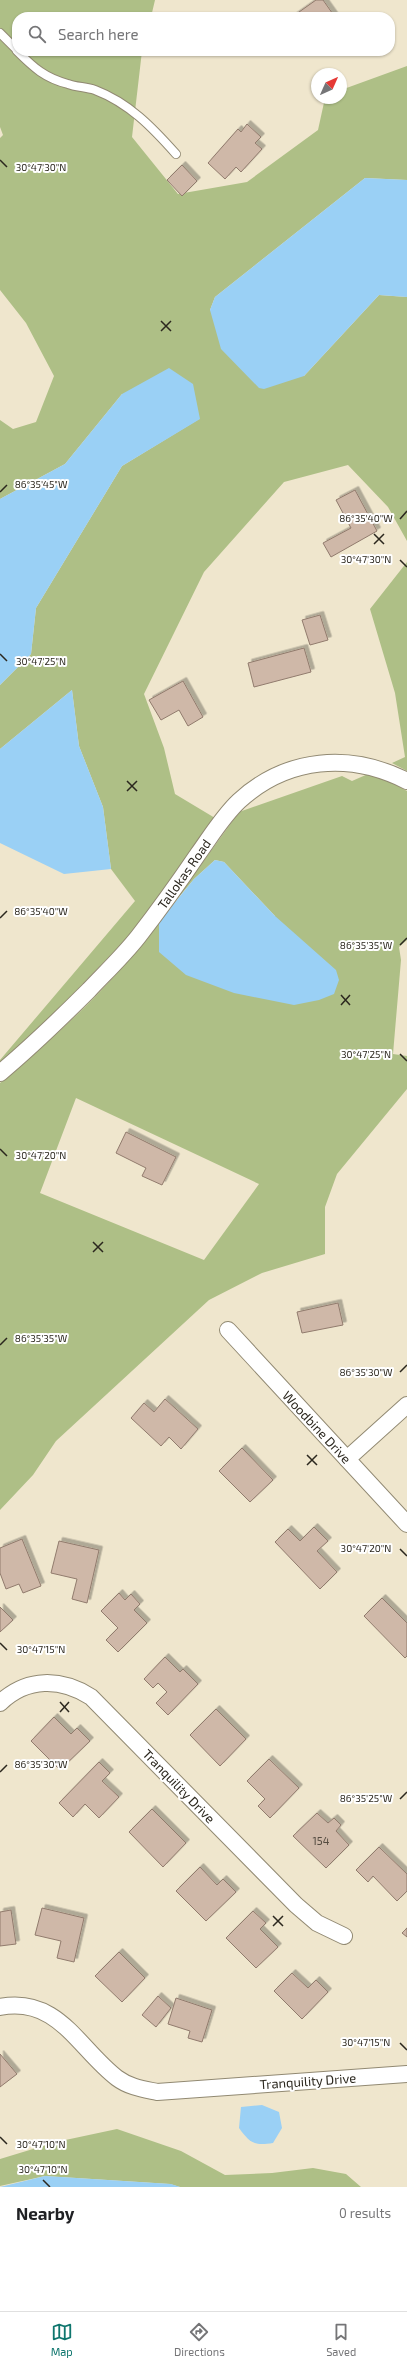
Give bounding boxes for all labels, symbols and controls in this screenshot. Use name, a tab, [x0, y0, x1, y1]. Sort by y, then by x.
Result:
search box	[12, 12, 395, 56]
icon: search	[26, 23, 48, 45]
text: Search here	[58, 25, 139, 43]
north arrow	[311, 68, 347, 104]
text: 30°47'30"N	[16, 161, 66, 173]
text: 86°35'45"W	[15, 478, 68, 490]
text: 86°35'40"W	[339, 512, 393, 524]
text: 30°47'30"N	[341, 553, 391, 565]
text: 30°47'25"N	[16, 655, 66, 667]
street label: Tallokas Road	[154, 836, 214, 912]
text: 86°35'40"W	[14, 905, 68, 917]
text: 86°35'35"W	[340, 939, 393, 951]
text: 30°47'25"N	[341, 1048, 391, 1060]
text: 30°47'20"N	[16, 1149, 66, 1161]
text: 86°35'35"W	[15, 1332, 68, 1344]
text: 86°35'30"W	[339, 1366, 393, 1378]
street label: Woodbine Drive	[279, 1387, 355, 1467]
text: 30°47'20"N	[341, 1542, 391, 1554]
text: 30°47'15"N	[17, 1643, 65, 1655]
street label: Tranquility Drive	[140, 1746, 218, 1826]
text: 86°35'30"W	[14, 1758, 68, 1770]
text: 86°35'25"W	[340, 1792, 393, 1804]
house number: 154	[312, 1834, 330, 1847]
text: 30°47'15"N	[342, 2036, 390, 2048]
street label: Tranquility Drive	[259, 2070, 357, 2092]
text: 30°47'10"N	[16, 2138, 66, 2150]
text: 30°47'10"N	[18, 2163, 68, 2175]
text: Nearby	[16, 2203, 74, 2223]
text: 0 results	[339, 2205, 391, 2221]
tab: Map	[51, 2321, 73, 2358]
tab: Directions	[174, 2321, 225, 2358]
tab: Saved	[326, 2321, 356, 2358]

